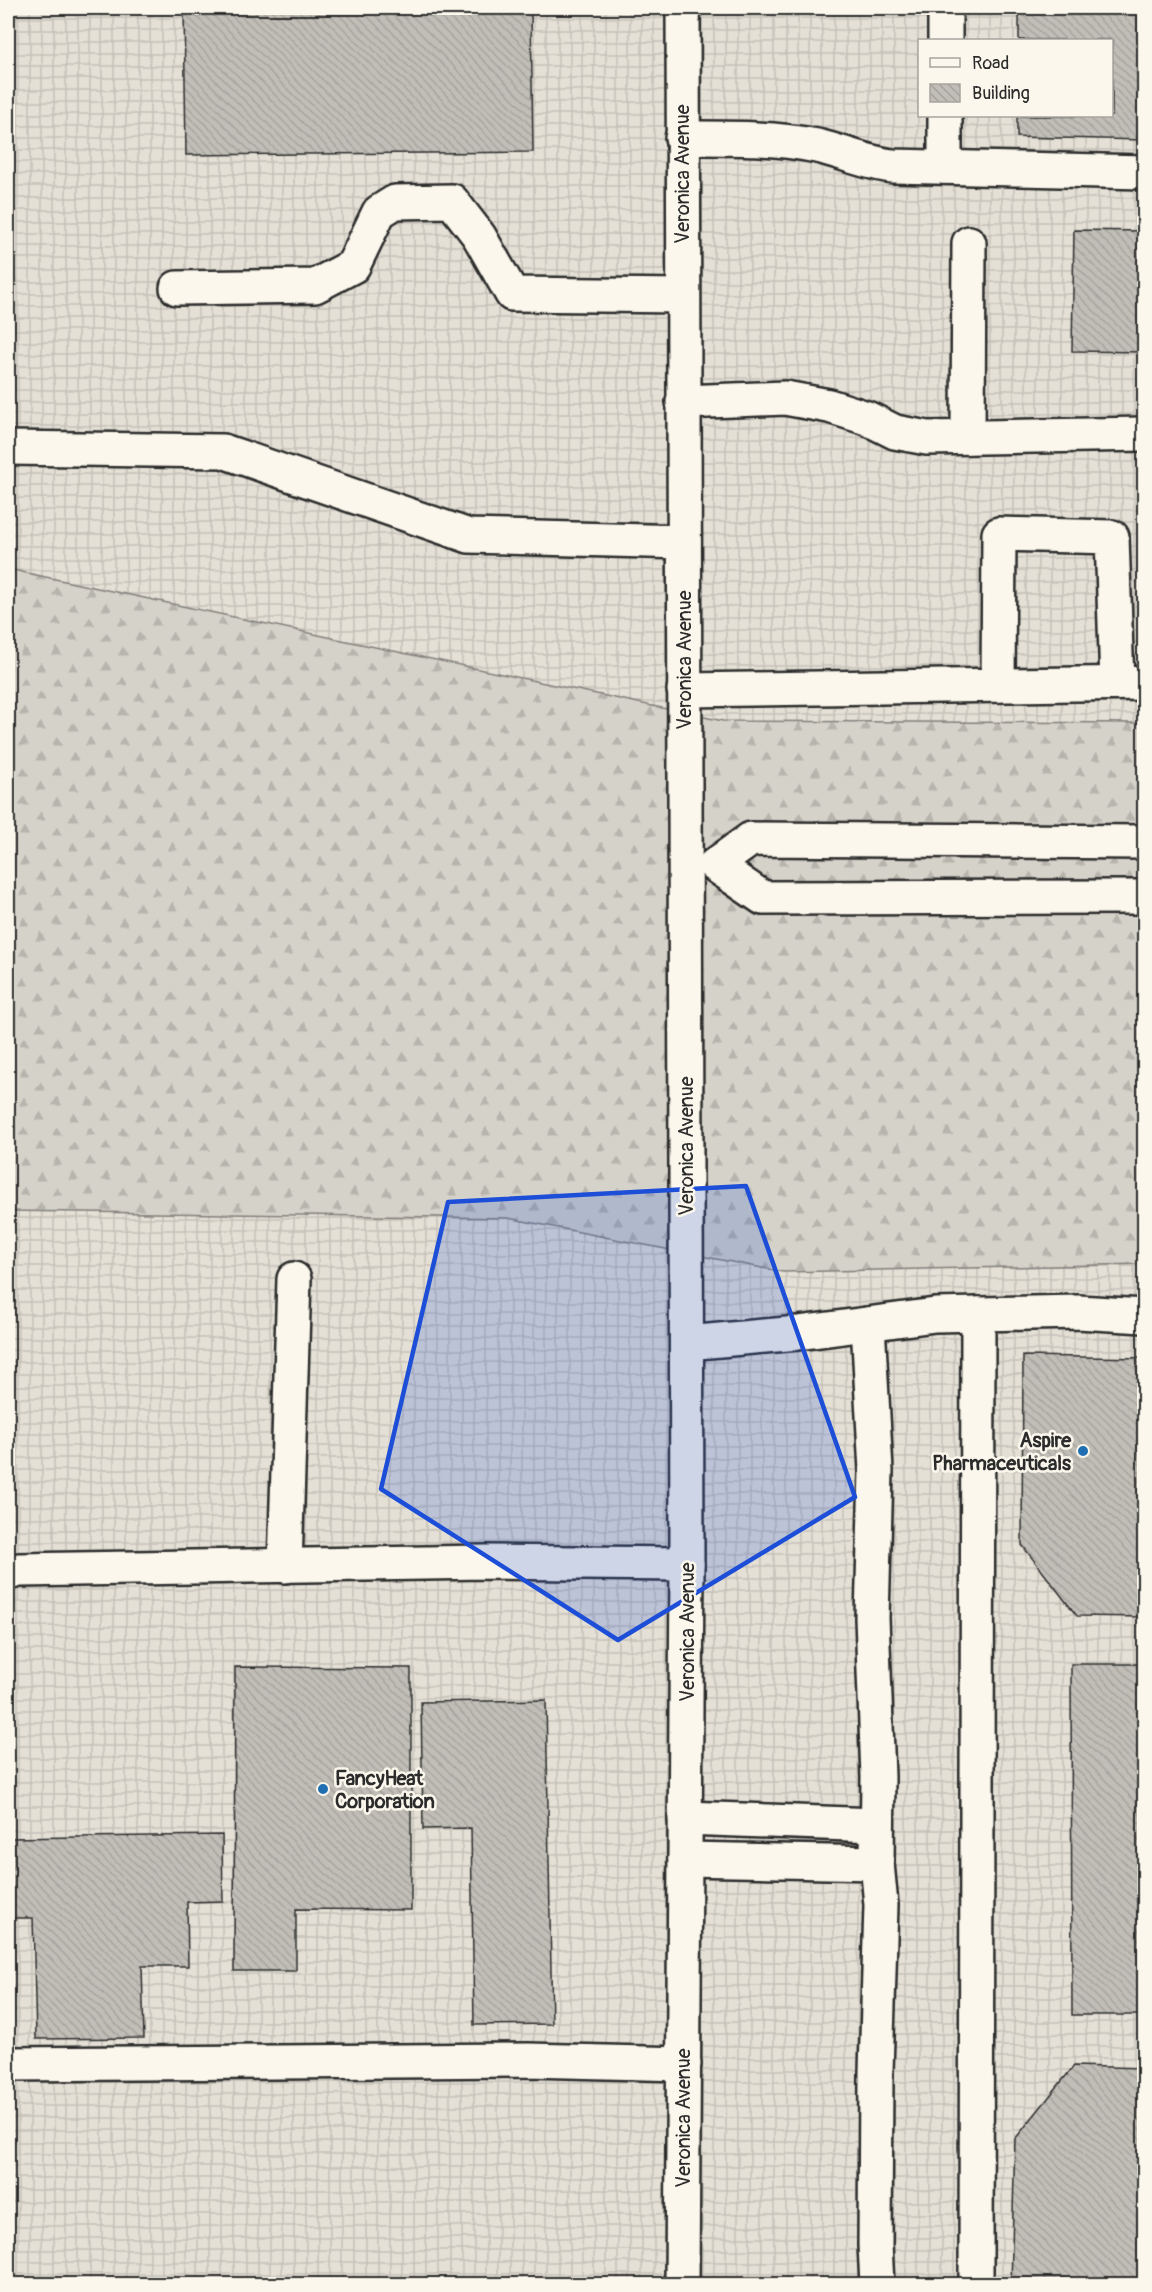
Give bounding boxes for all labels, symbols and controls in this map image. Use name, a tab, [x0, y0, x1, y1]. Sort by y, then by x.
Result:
legend	[918, 39, 1113, 117]
text: Road	[972, 52, 1009, 75]
text: Building	[972, 82, 1030, 105]
street label: Veronica Avenue	[670, 104, 695, 244]
street label: Veronica Avenue	[672, 590, 697, 730]
street label: Veronica Avenue	[674, 1076, 699, 1216]
place label: Aspire Pharmaceuticals	[932, 1428, 1072, 1476]
marker: Aspire Pharmaceuticals	[1076, 1444, 1090, 1458]
street label: Veronica Avenue	[675, 1562, 700, 1702]
place label: FancyHeat Corporation	[335, 1766, 435, 1814]
marker: FancyHeat Corporation	[316, 1782, 330, 1796]
street label: Veronica Avenue	[671, 2048, 696, 2188]

